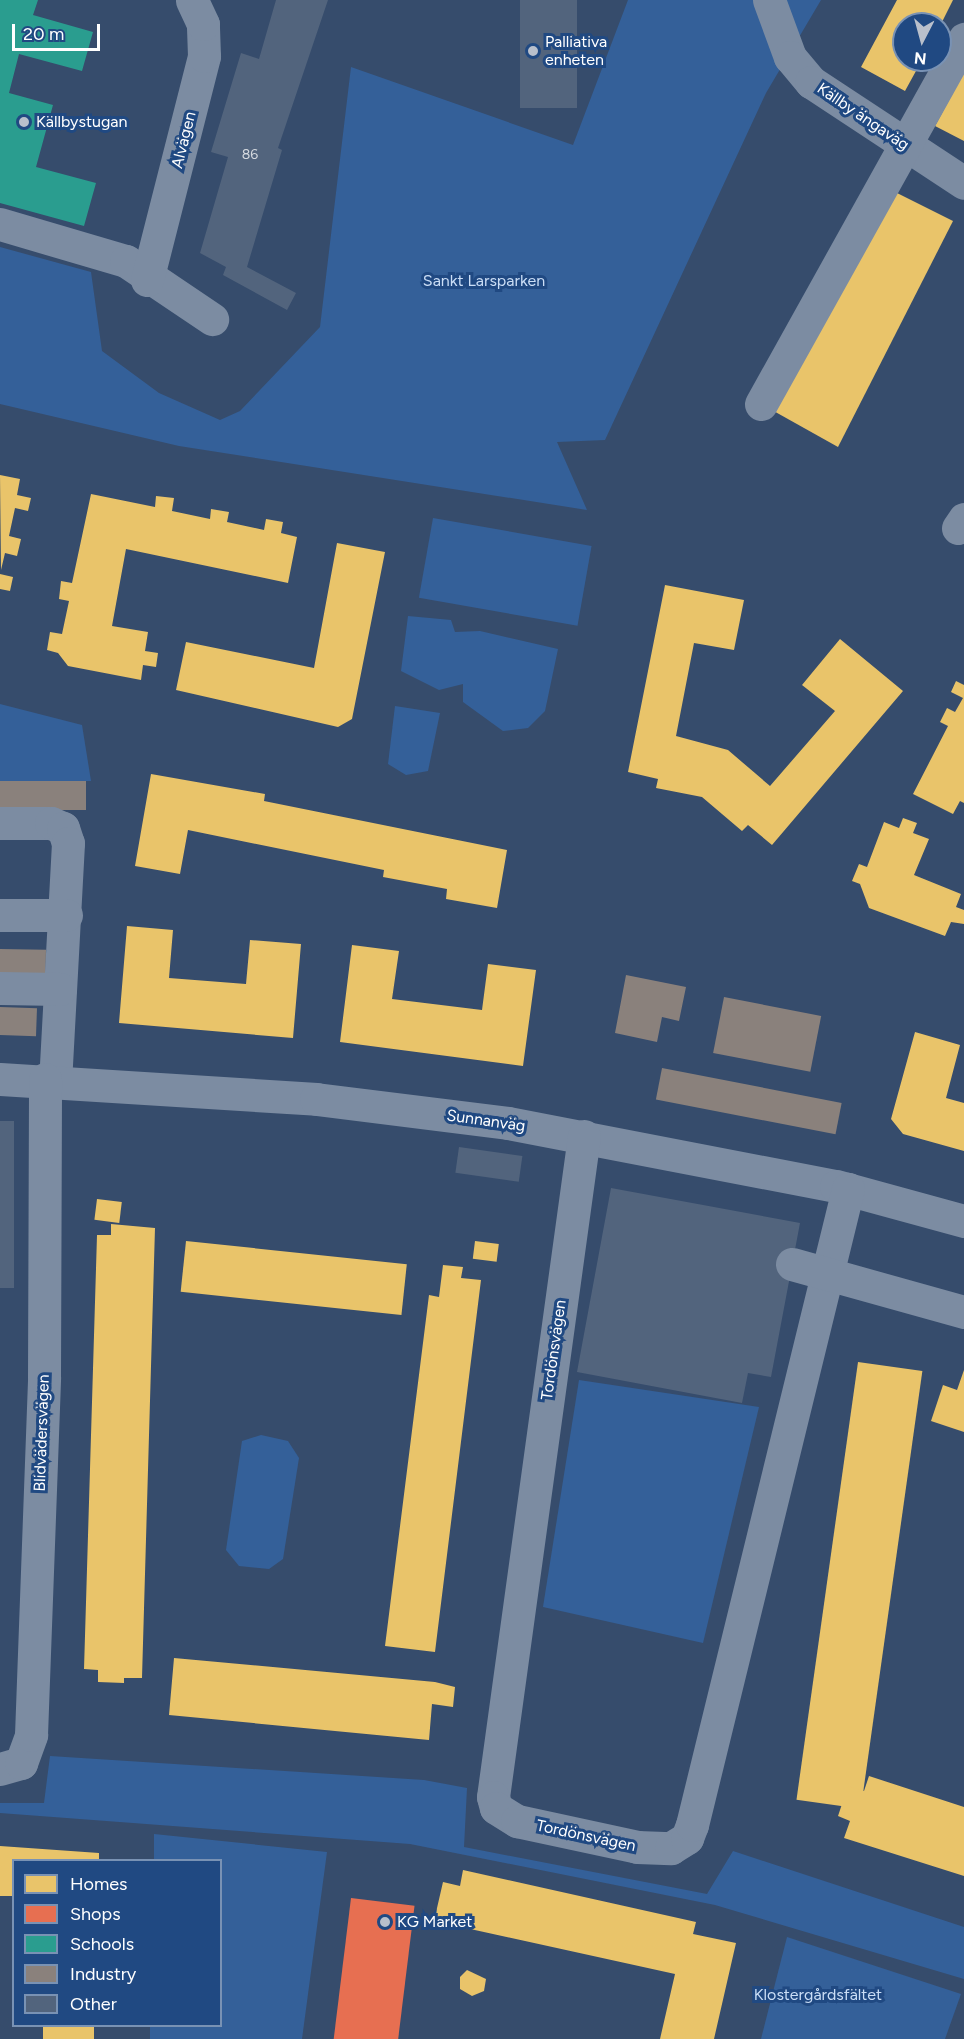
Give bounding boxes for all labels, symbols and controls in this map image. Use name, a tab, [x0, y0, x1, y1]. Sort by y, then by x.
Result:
scale bar	[15, 12, 104, 50]
north arrow	[892, 12, 952, 72]
text: 20 m	[23, 23, 64, 45]
place label: Palliativa enheten	[545, 32, 607, 70]
marker: Palliativa enheten	[526, 44, 540, 58]
text: N	[913, 48, 927, 69]
street label: Källby ängaväg	[813, 79, 913, 155]
street label: Alvägen	[168, 110, 200, 170]
place label: Källbystugan	[36, 112, 127, 132]
marker: Källbystugan	[17, 115, 31, 129]
house number: 86	[242, 147, 258, 163]
park label: Sankt Larsparken	[423, 271, 545, 291]
street label: Sunnanväg	[445, 1106, 527, 1136]
street label: Tordönsvägen	[537, 1299, 571, 1401]
street label: Blidvädersvägen	[30, 1374, 54, 1492]
street label: Tordönsvägen	[535, 1816, 637, 1856]
legend	[12, 1859, 222, 2027]
text: Homes	[70, 1873, 128, 1895]
text: Shops	[70, 1903, 121, 1925]
place label: KG Market	[397, 1912, 472, 1932]
marker: KG Market	[378, 1915, 392, 1929]
text: Schools	[70, 1933, 134, 1955]
text: Industry	[70, 1963, 136, 1985]
park label: Klostergårdsfältet	[754, 1985, 882, 2005]
text: Other	[70, 1993, 117, 2015]

